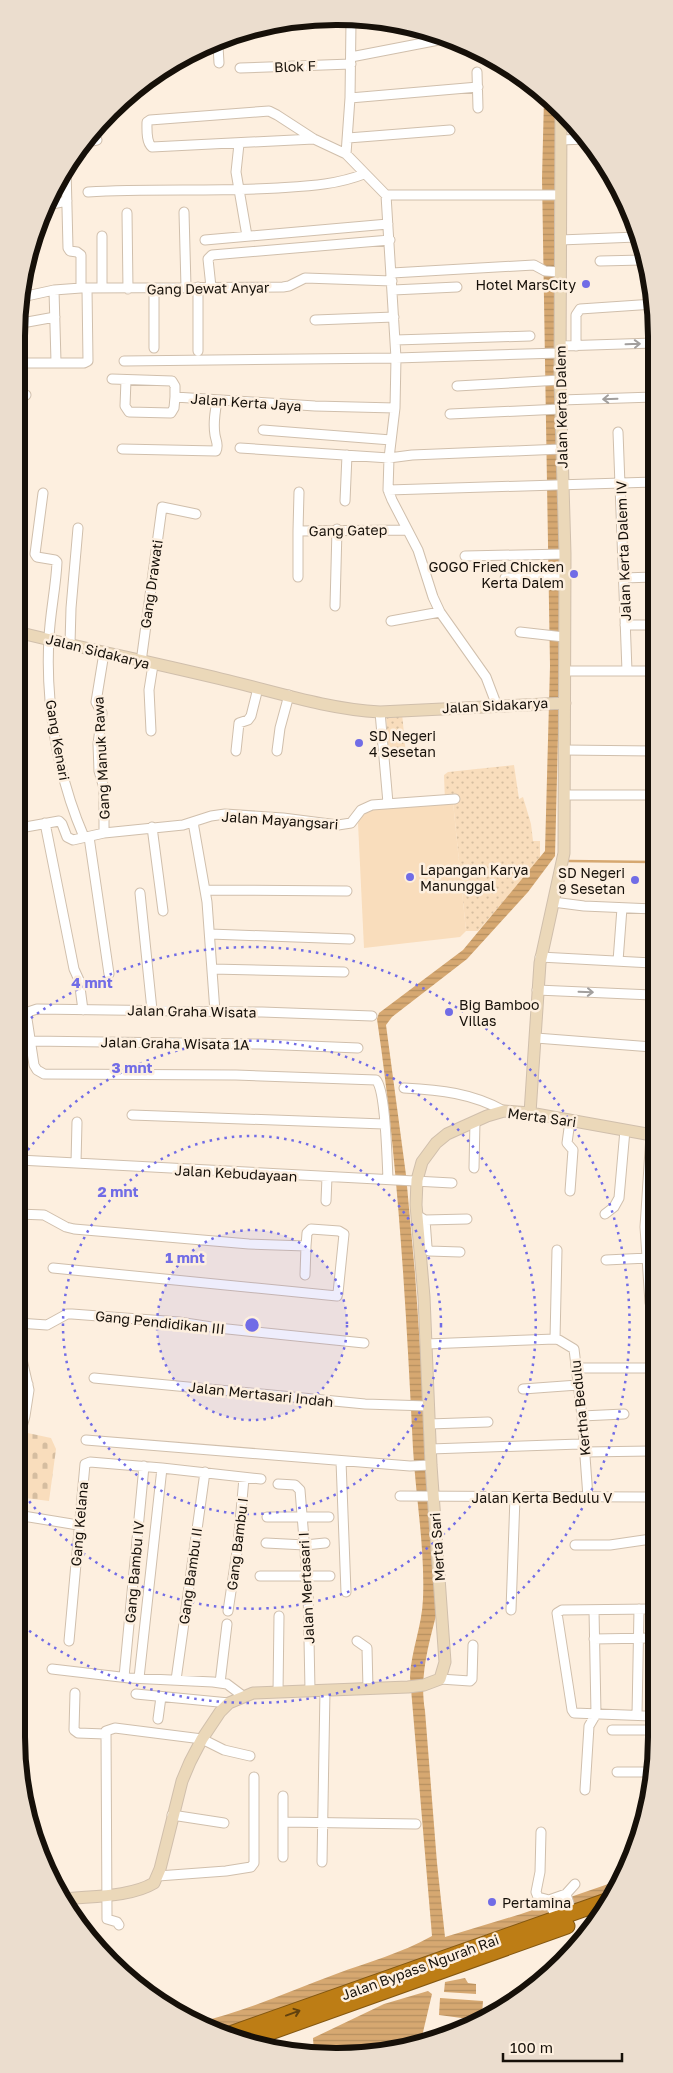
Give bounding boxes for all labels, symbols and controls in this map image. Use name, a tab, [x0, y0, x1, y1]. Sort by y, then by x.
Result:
street label: Blok F	[274, 57, 316, 75]
place label: Hotel MarsCity	[475, 276, 576, 293]
street label: Gang Dewat Anyar	[147, 278, 270, 298]
marker: Hotel MarsCity	[580, 278, 592, 290]
one-way arrow	[624, 339, 640, 348]
street label: Jalan Kerta Dalem	[551, 345, 571, 469]
street label: Jalan Kerta Jaya	[190, 390, 302, 414]
one-way arrow	[602, 394, 618, 403]
street label: Jalan Kerta Dalem IV	[612, 480, 634, 621]
street label: Gang Gatep	[309, 521, 387, 539]
street label: Gang Drawati	[136, 538, 166, 630]
place label: GOGO Fried Chicken Kerta Dalem	[428, 558, 564, 591]
marker: GOGO Fried Chicken Kerta Dalem	[568, 568, 580, 580]
street label: Jalan Sidakarya	[44, 630, 152, 672]
street label: Jalan Sidakarya	[441, 694, 549, 716]
street label: Gang Manuk Rawa	[89, 696, 113, 820]
street label: Gang Kenari	[43, 698, 73, 782]
place label: SD Negeri 4 Sesetan	[369, 727, 436, 760]
marker: SD Negeri 4 Sesetan	[353, 737, 365, 749]
street label: Jalan Mayangsari	[221, 807, 339, 833]
place label: Lapangan Karya Manunggal	[420, 861, 528, 894]
place label: SD Negeri 9 Sesetan	[558, 864, 625, 897]
marker: Lapangan Karya Manunggal	[404, 871, 416, 883]
marker: SD Negeri 9 Sesetan	[629, 874, 641, 886]
text: 4 mnt	[71, 973, 113, 991]
one-way arrow	[578, 988, 594, 997]
place label: Big Bamboo Villas	[459, 996, 539, 1029]
street label: Jalan Graha Wisata	[127, 1001, 257, 1021]
marker: Big Bamboo Villas	[443, 1006, 455, 1018]
street label: Jalan Graha Wisata 1A	[100, 1033, 250, 1053]
text: 3 mnt	[111, 1058, 153, 1076]
street label: Merta Sari	[507, 1104, 577, 1130]
street label: Jalan Kebudayaan	[174, 1161, 298, 1185]
text: 2 mnt	[97, 1182, 139, 1200]
text: 1 mnt	[165, 1248, 205, 1266]
street label: Gang Pendidikan III	[94, 1307, 226, 1337]
centre of rings	[243, 1316, 261, 1334]
street label: Kertha Bedulu	[567, 1359, 593, 1457]
street label: Jalan Mertasari Indah	[188, 1378, 334, 1410]
street label: Gang Kelana	[67, 1481, 91, 1567]
street label: Jalan Kerta Bedulu V	[472, 1489, 613, 1506]
street label: Gang Bambu I	[223, 1497, 251, 1591]
street label: Merta Sari	[426, 1512, 448, 1582]
street label: Gang Bambu IV	[121, 1520, 147, 1624]
street label: Gang Bambu II	[175, 1527, 205, 1625]
street label: Jalan Mertasari I	[295, 1532, 317, 1644]
place label: Pertamina	[502, 1894, 571, 1911]
marker: Pertamina	[486, 1896, 498, 1908]
street label: Jalan Bypass Ngurah Rai	[339, 1931, 501, 2003]
one-way arrow	[284, 2008, 300, 2017]
scale bar	[503, 2030, 622, 2062]
text: 100 m	[510, 2038, 553, 2056]

